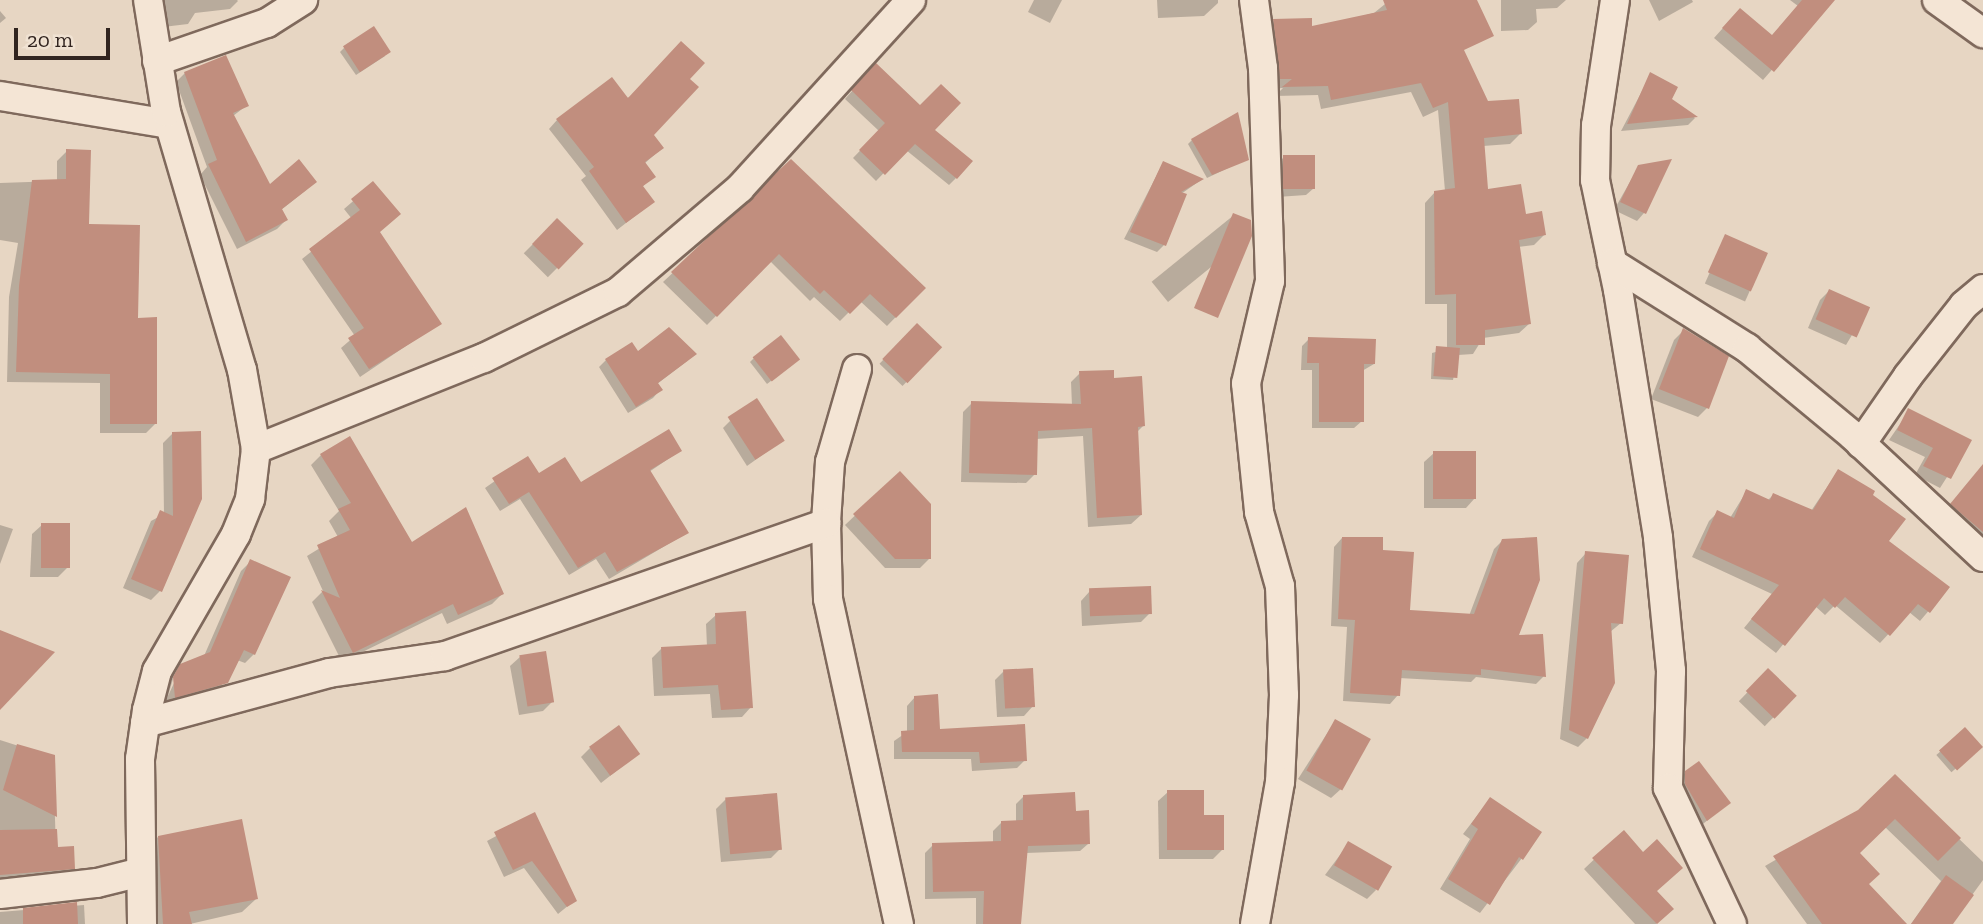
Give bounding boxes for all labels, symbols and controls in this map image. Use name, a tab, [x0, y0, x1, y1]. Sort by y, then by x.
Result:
scale bar	[18, 14, 114, 58]
text: 20 m	[27, 27, 73, 52]

